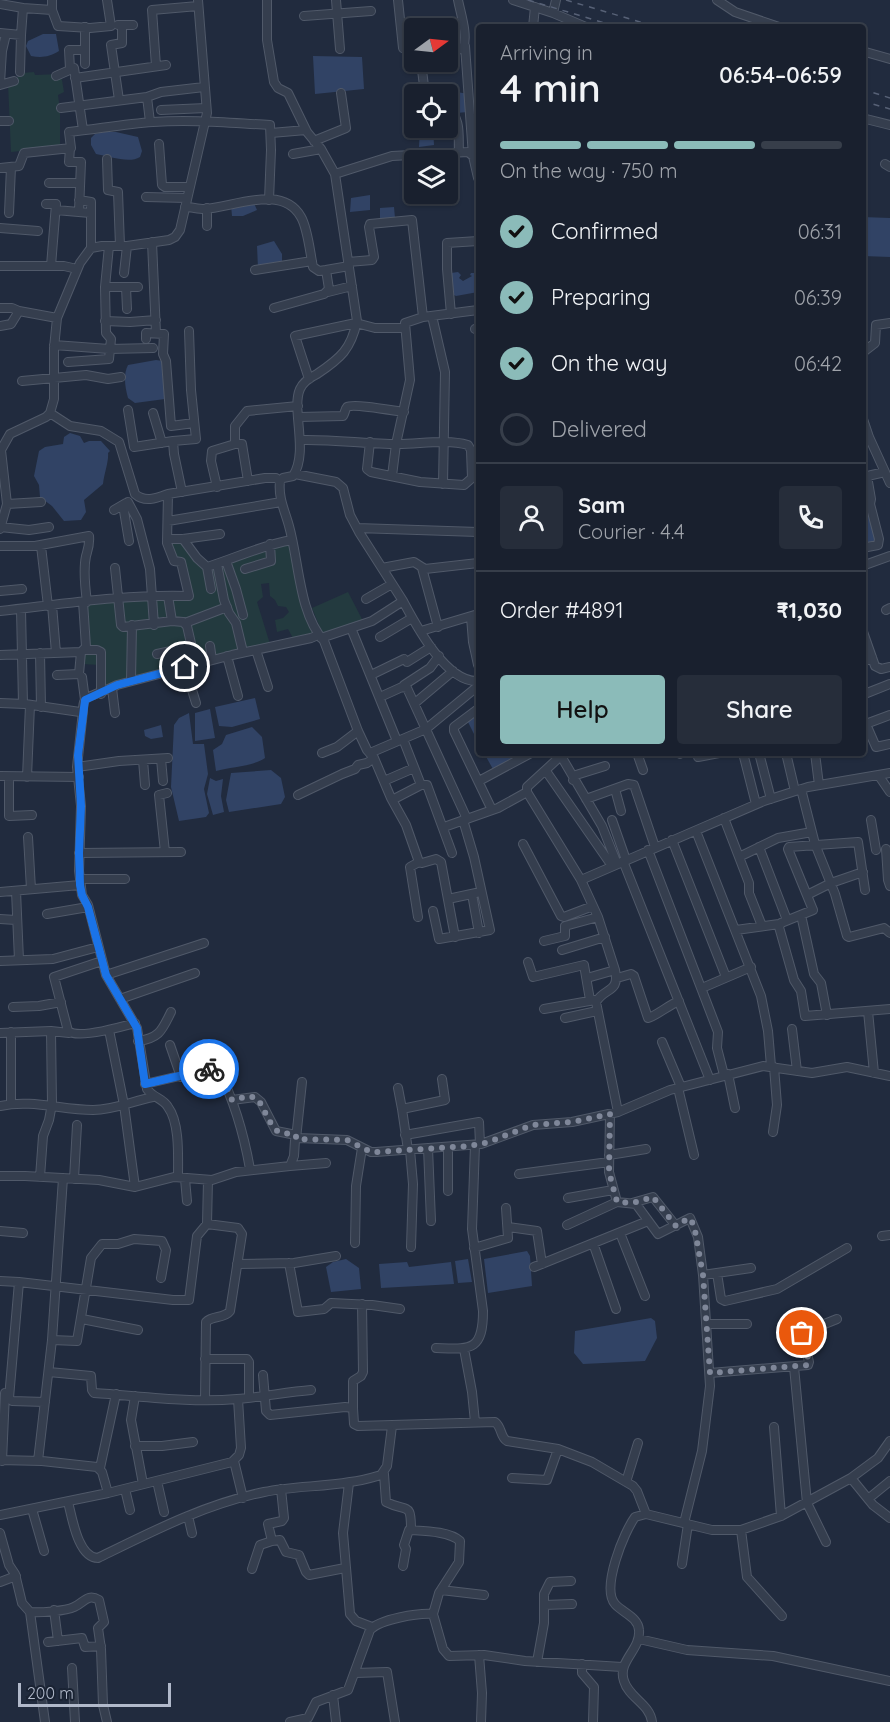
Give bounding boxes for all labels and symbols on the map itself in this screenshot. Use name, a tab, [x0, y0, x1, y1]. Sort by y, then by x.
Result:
north arrow	[404, 18, 458, 72]
pin	[159, 641, 210, 692]
courier	[179, 1039, 239, 1099]
pin	[776, 1307, 827, 1358]
scale bar	[18, 1680, 171, 1708]

